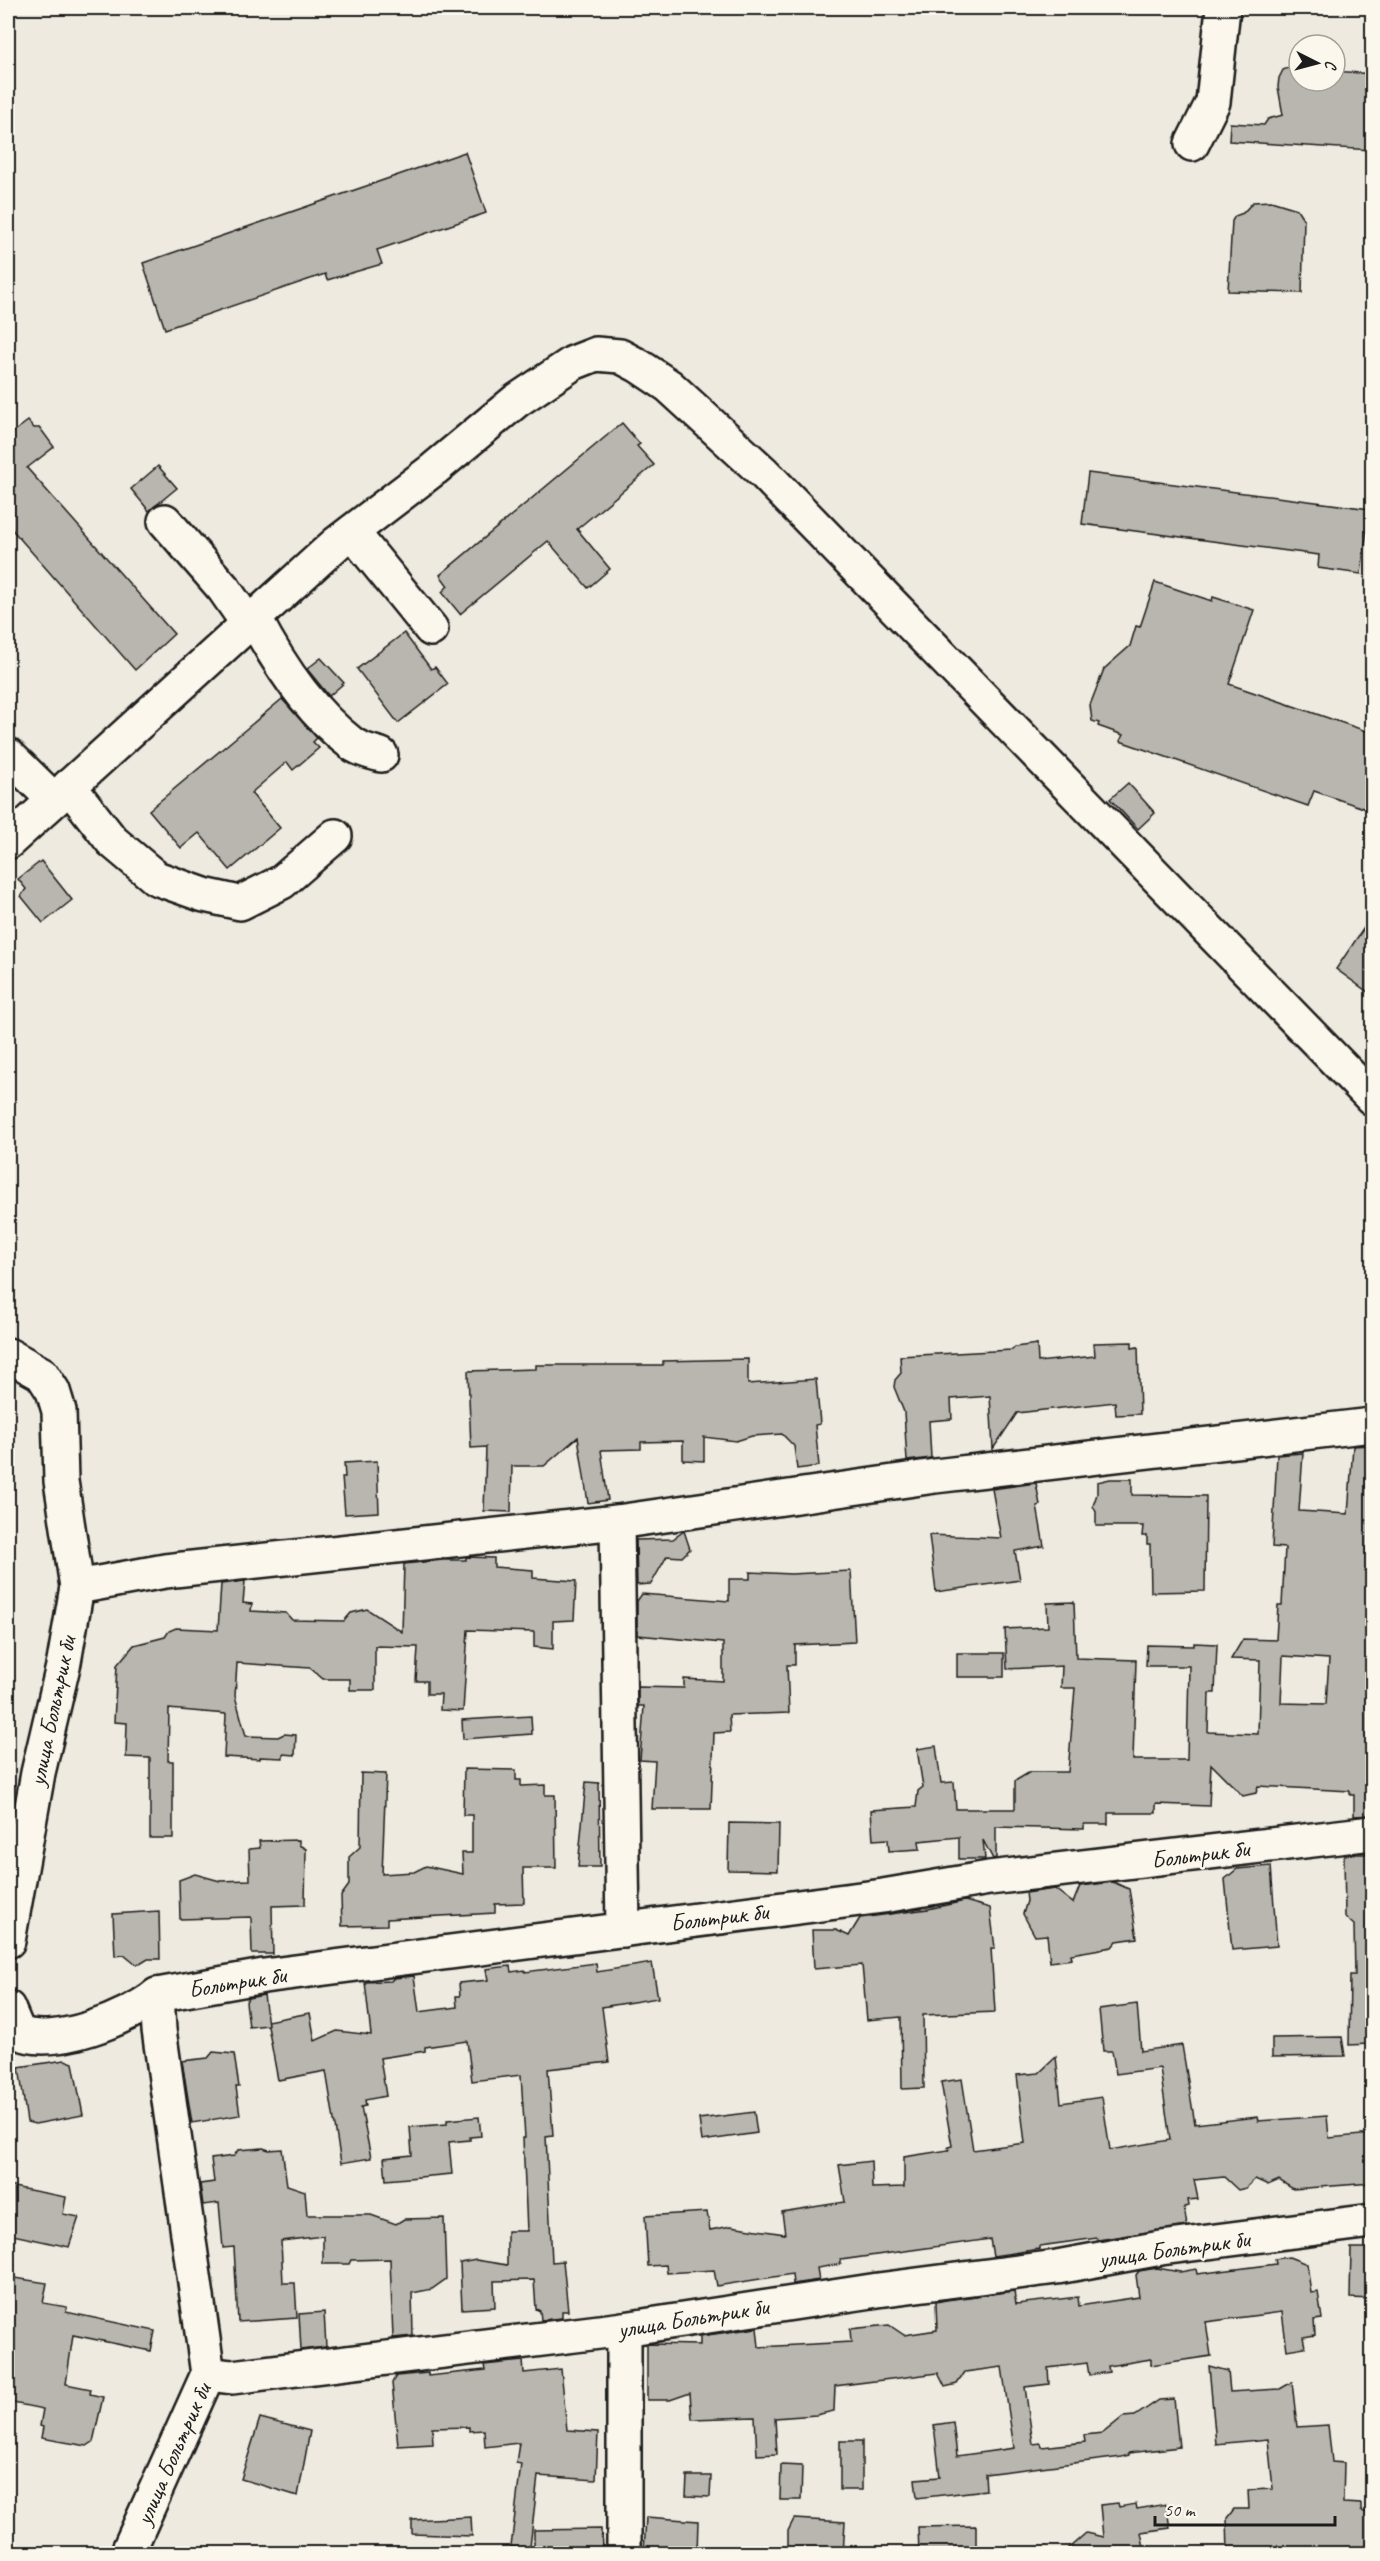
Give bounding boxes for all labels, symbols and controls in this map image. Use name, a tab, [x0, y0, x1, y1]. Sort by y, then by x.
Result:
north arrow	[1287, 33, 1347, 93]
text: С	[1320, 60, 1341, 72]
street label: улица Больтрик би	[21, 1631, 83, 1790]
street label: Больтрик би	[1149, 1833, 1253, 1875]
street label: Больтрик би	[668, 1896, 772, 1938]
street label: Больтрик би	[186, 1959, 290, 2004]
street label: улица Больтрик би	[1095, 2223, 1254, 2275]
street label: улица Больтрик би	[614, 2291, 773, 2345]
street label: улица Больтрик би	[128, 2376, 219, 2531]
scale bar	[1155, 2489, 1335, 2527]
text: 50 m	[1164, 2499, 1197, 2521]

